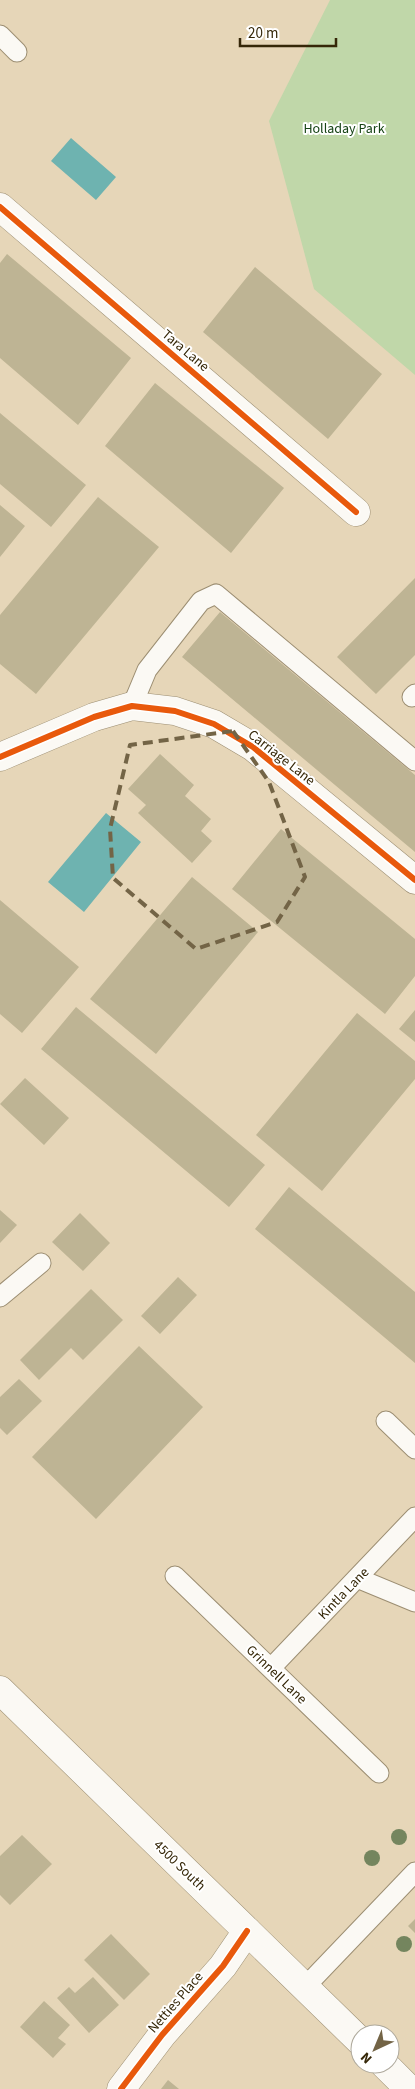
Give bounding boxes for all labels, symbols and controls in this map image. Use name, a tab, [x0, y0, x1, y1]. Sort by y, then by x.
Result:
scale bar	[240, 15, 336, 47]
text: 20 m	[248, 23, 278, 44]
park label: Holladay Park	[303, 119, 385, 139]
street label: Tara Lane	[157, 325, 213, 377]
street label: Carriage Lane	[244, 725, 319, 790]
street label: Kintla Lane	[314, 1563, 374, 1624]
street label: Grinnell Lane	[241, 1641, 311, 1709]
street label: 4500 South	[149, 1836, 210, 1896]
street label: Netties Place	[143, 1967, 208, 2038]
north arrow	[350, 2024, 400, 2074]
text: N	[356, 2047, 377, 2068]

